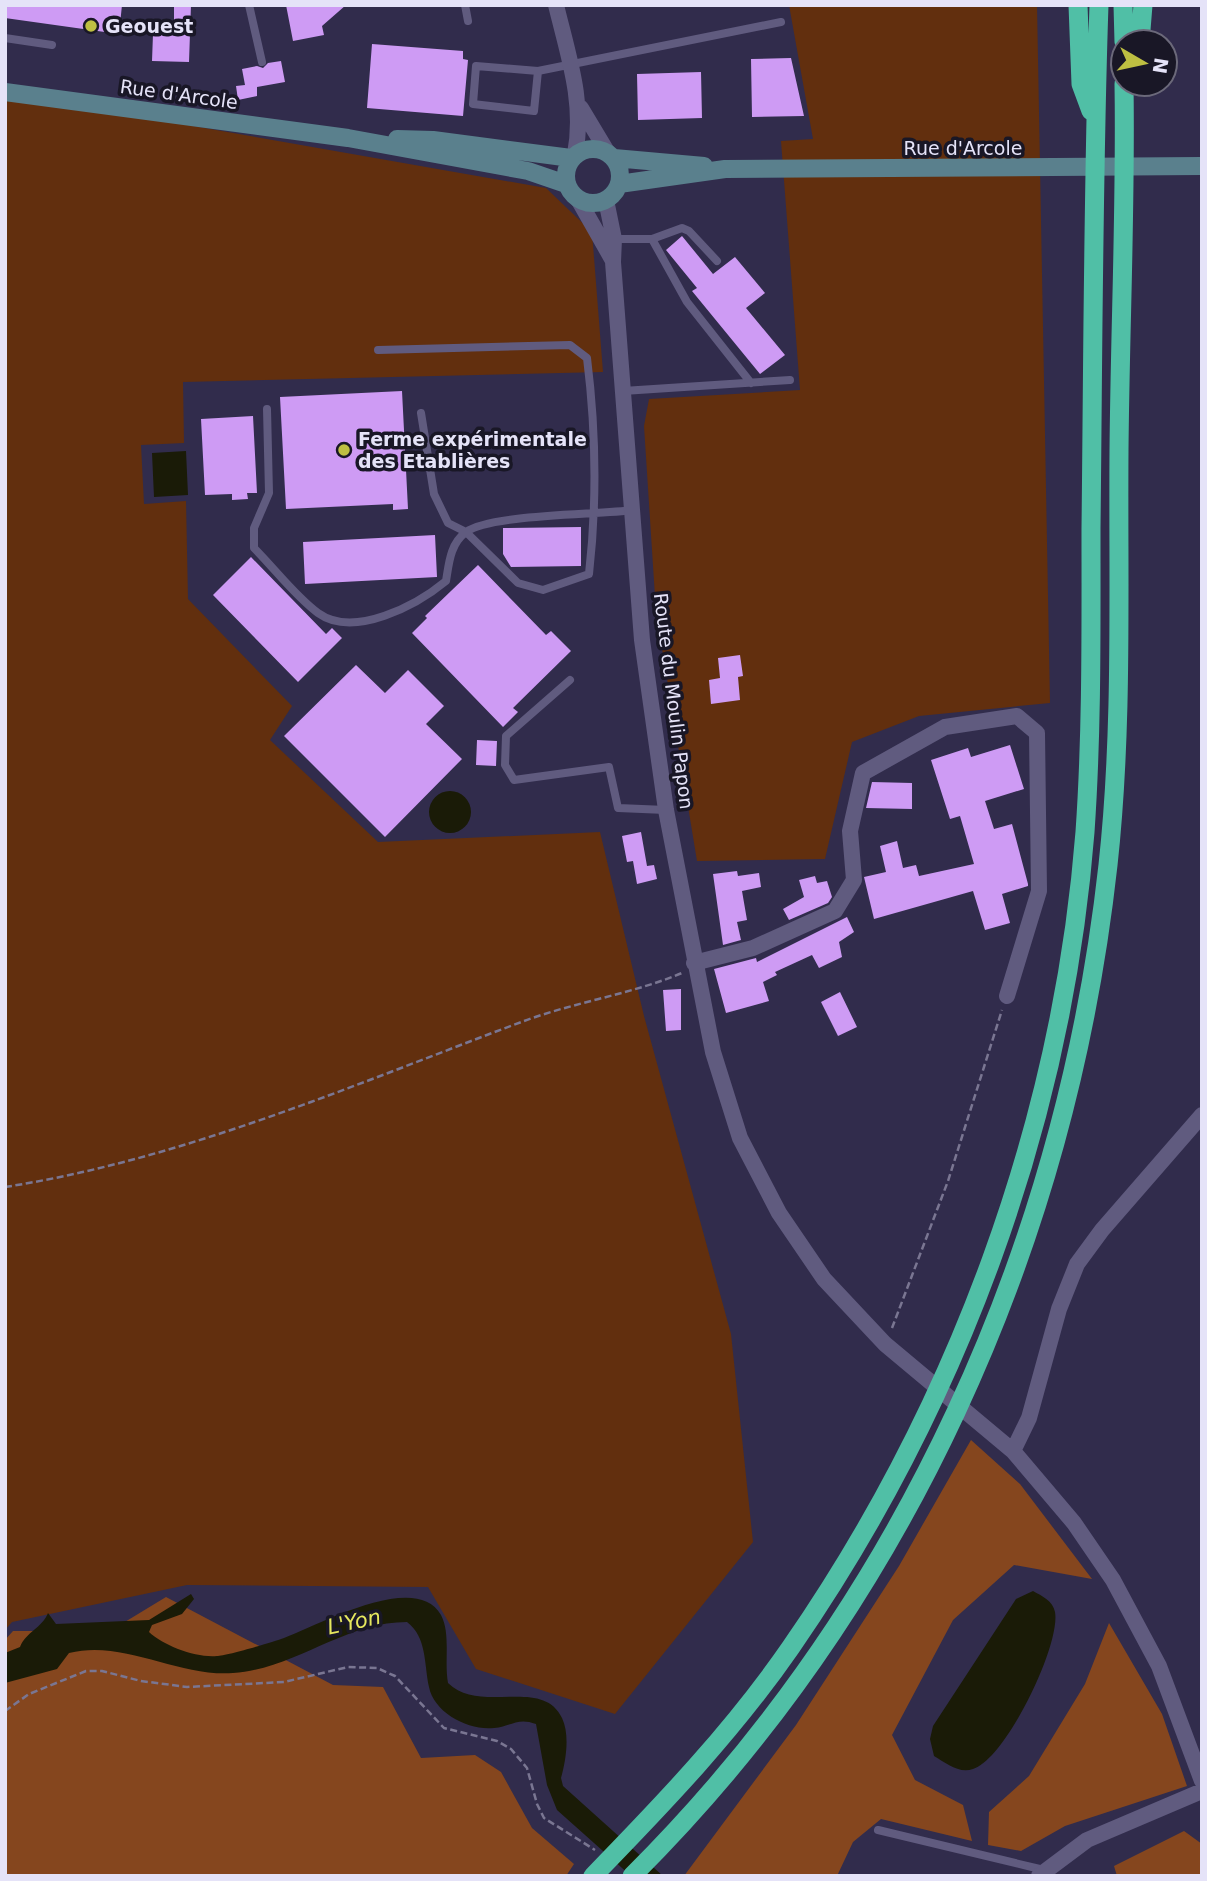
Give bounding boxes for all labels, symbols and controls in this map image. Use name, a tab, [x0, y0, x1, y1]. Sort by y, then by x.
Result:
place label: Geouest	[105, 15, 193, 37]
marker: Geouest	[83, 18, 99, 34]
north arrow	[1109, 28, 1179, 98]
text: N	[1149, 56, 1173, 75]
street label: Rue d'Arcole	[119, 75, 239, 113]
street label: Rue d'Arcole	[904, 137, 1022, 159]
place label: Ferme expérimentale des Etablières	[358, 428, 587, 472]
marker: Ferme expérimentale des Etablières	[336, 442, 352, 458]
street label: Route du Moulin Papon	[650, 591, 698, 811]
water label: L'Yon	[325, 1605, 383, 1639]

